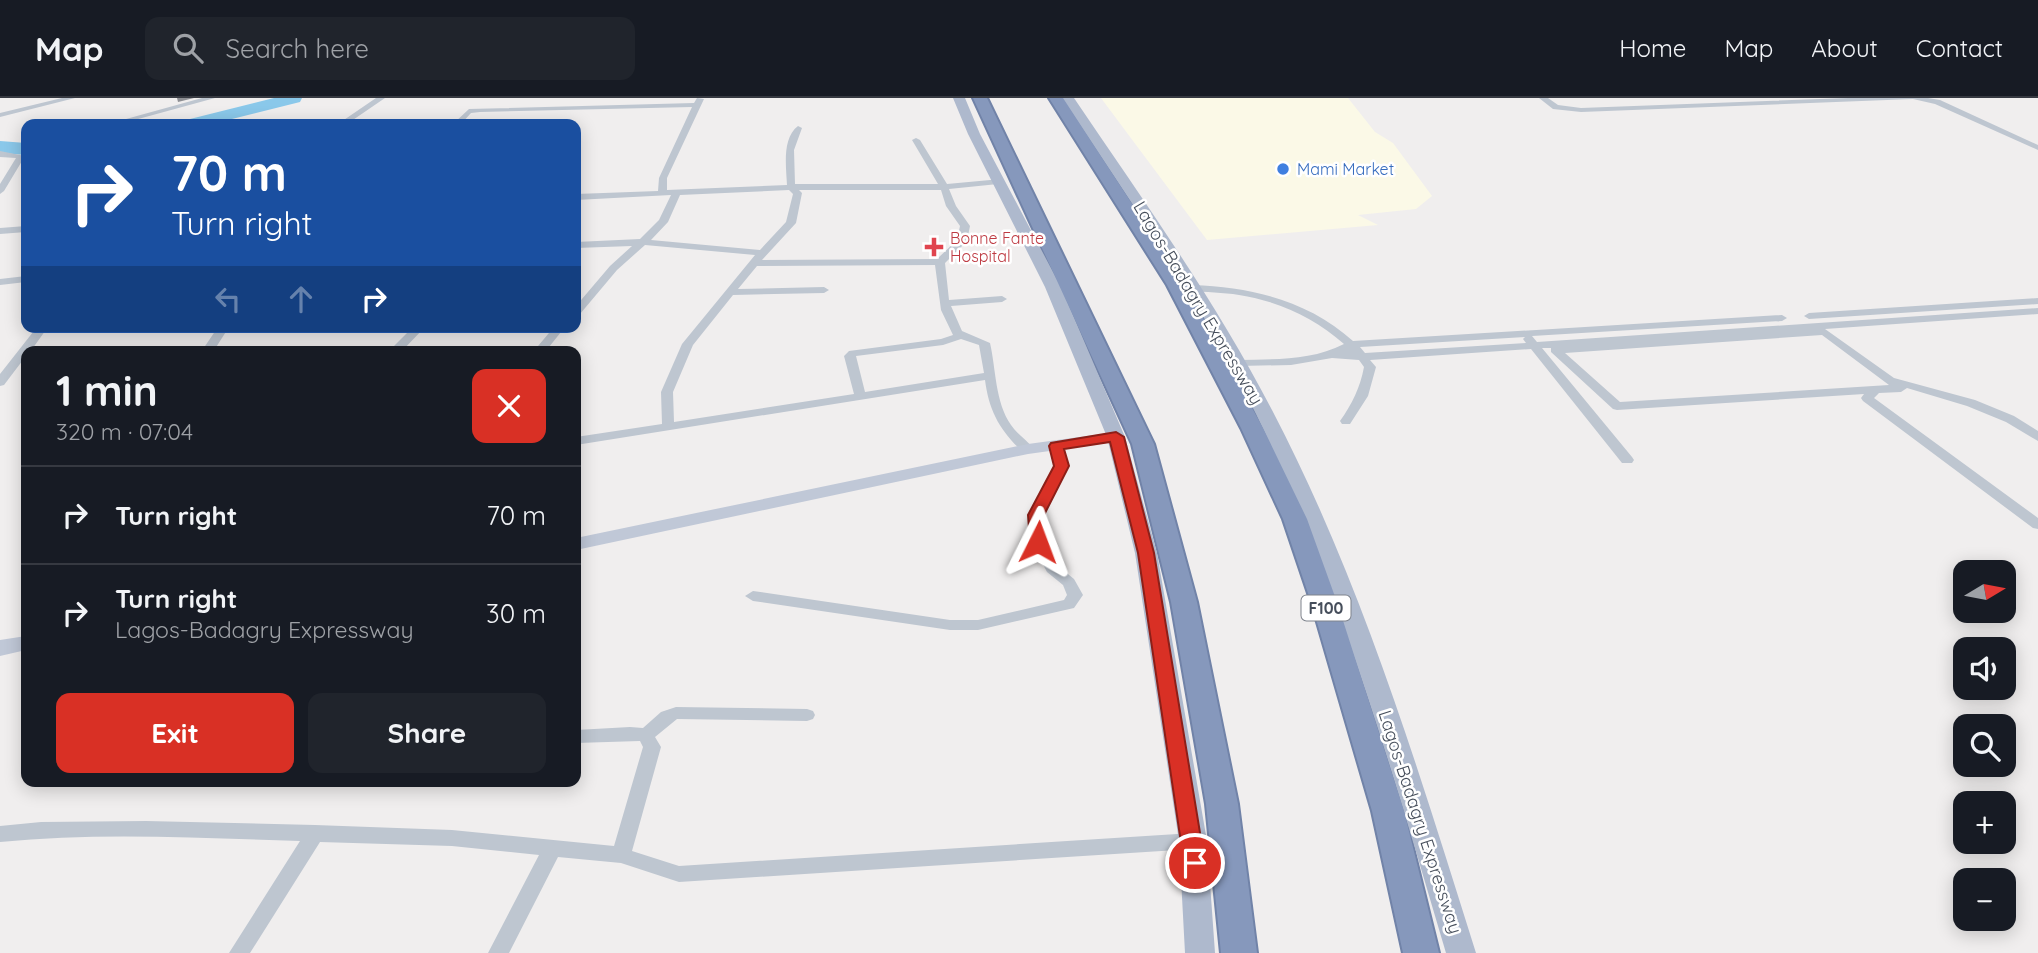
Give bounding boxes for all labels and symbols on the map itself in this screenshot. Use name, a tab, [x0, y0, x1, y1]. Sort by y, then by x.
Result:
place label: Mami Market	[1297, 159, 1394, 179]
marker: Mami Market	[1275, 161, 1291, 177]
street label: Lagos-Badagry Expressway	[1128, 197, 1268, 409]
place label: Bonne Fante Hospital	[950, 228, 1044, 266]
marker: Bonne Fante Hospital	[924, 237, 944, 257]
position arrow	[1001, 505, 1075, 579]
north arrow	[1953, 560, 2016, 623]
road number: F100	[1302, 596, 1350, 621]
street label: Lagos-Badagry Expressway	[1373, 707, 1468, 936]
pin	[1165, 833, 1225, 893]

